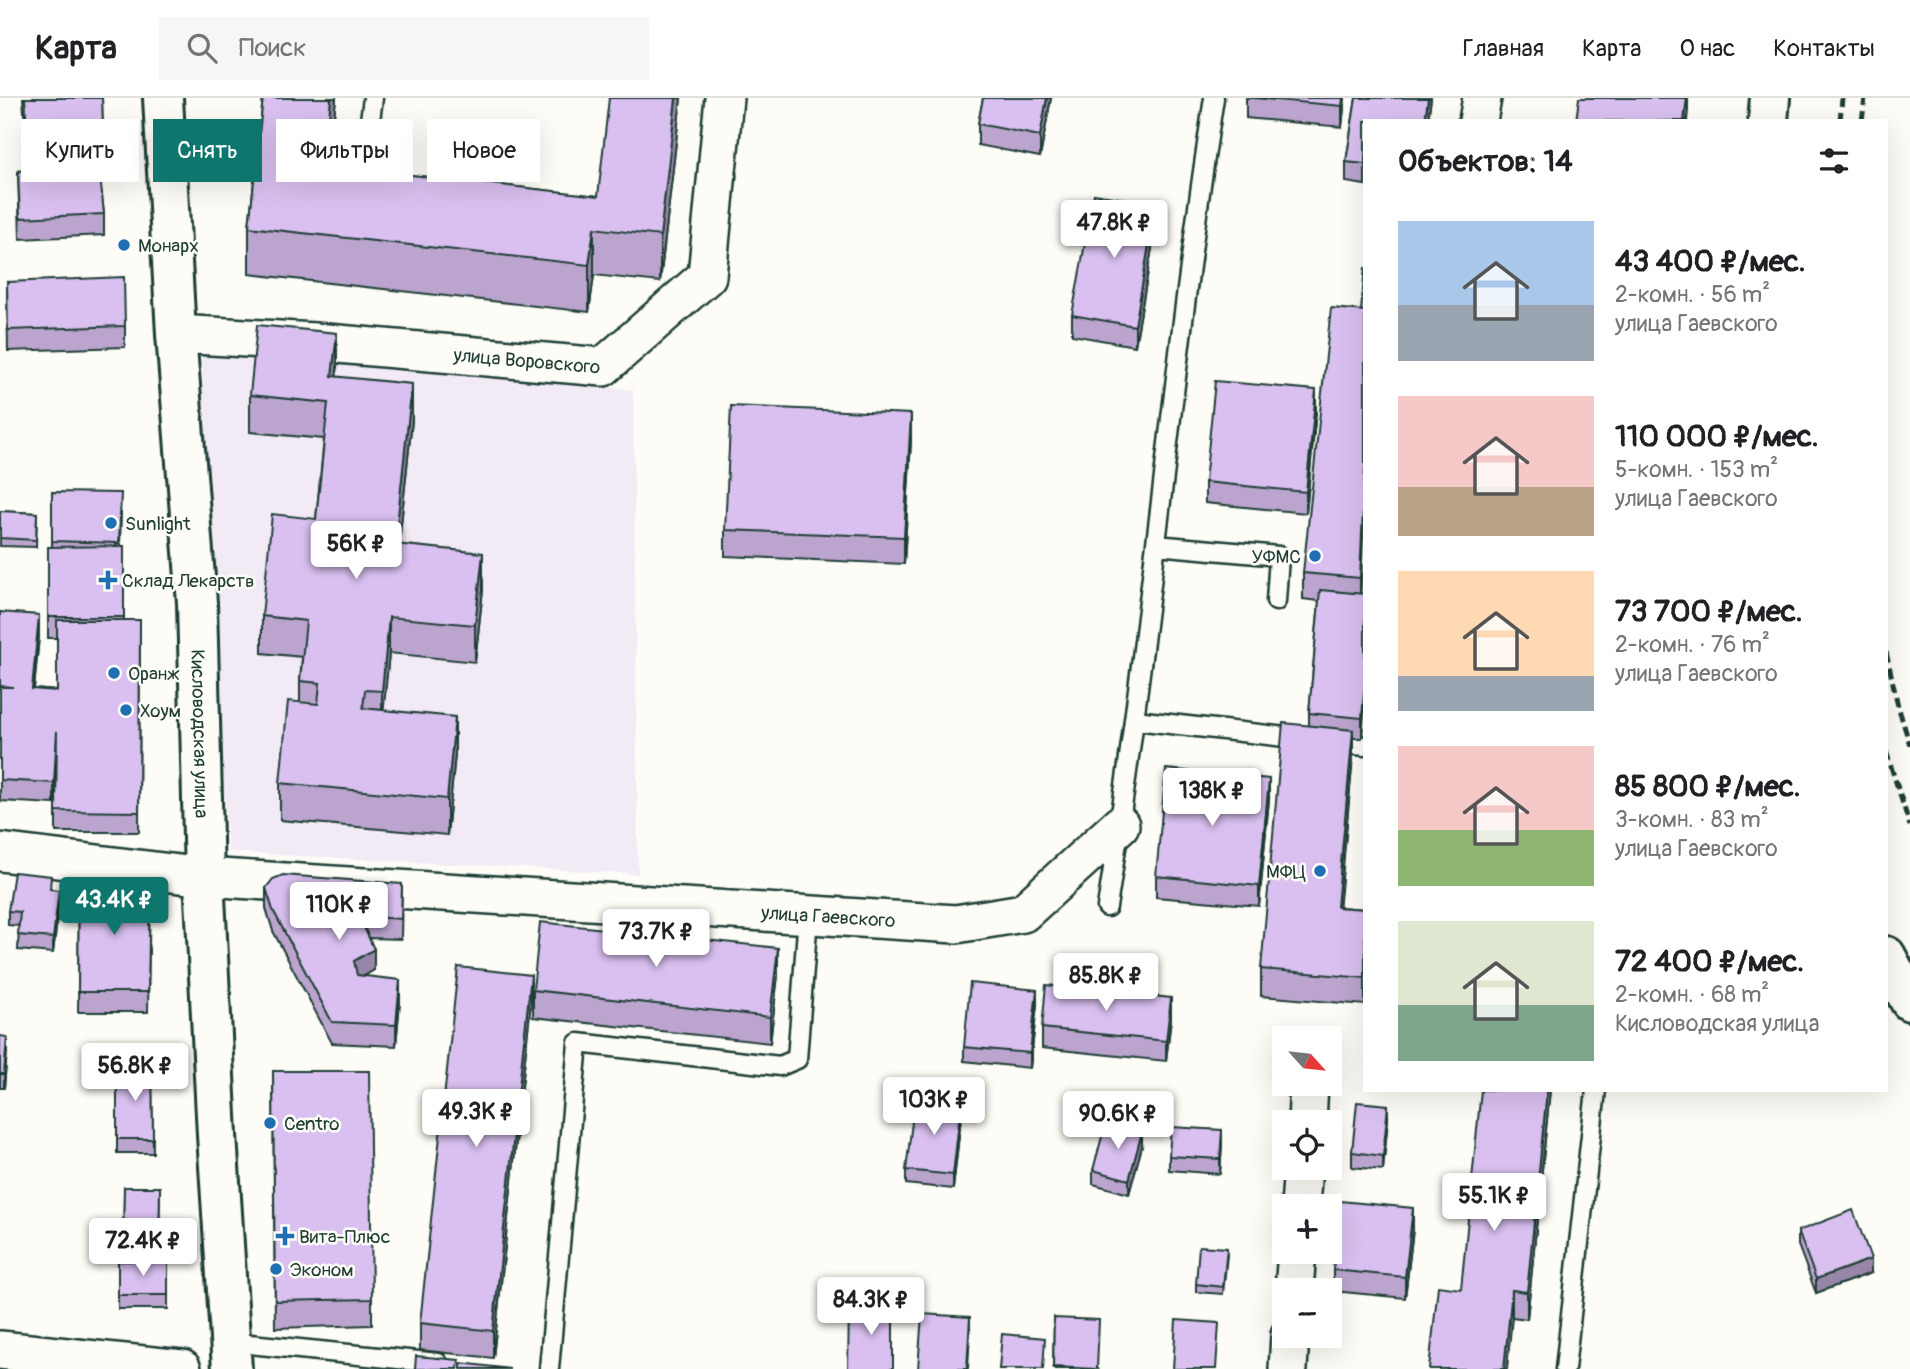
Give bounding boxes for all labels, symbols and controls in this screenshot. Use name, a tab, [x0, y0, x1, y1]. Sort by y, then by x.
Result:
search box	[159, 17, 649, 80]
text: Карта	[35, 28, 117, 69]
icon: search	[183, 29, 221, 67]
text: Поиск	[239, 32, 307, 64]
text: Главная	[1463, 34, 1544, 63]
text: Карта	[1582, 34, 1642, 63]
text: О нас	[1680, 34, 1735, 63]
text: Контакты	[1773, 34, 1875, 63]
chip: Купить	[21, 119, 139, 182]
chip: Снять	[153, 119, 262, 182]
chip: Фильтры	[276, 119, 413, 182]
chip: Новое	[427, 119, 540, 182]
icon: filters	[1815, 142, 1853, 180]
text: Объектов: 14	[1398, 143, 1573, 180]
pin: 47.8K ₽	[1049, 200, 1179, 260]
text: 47.8K ₽	[1077, 208, 1151, 237]
place label: Монарх	[138, 234, 199, 258]
marker: Монарх	[116, 237, 132, 253]
text: 43 400 ₽/мес.	[1615, 243, 1806, 280]
icon: home	[1454, 249, 1538, 333]
text: 2-комн. · 56 m²	[1615, 280, 1770, 309]
text: улица Гаевского	[1615, 309, 1778, 338]
street label: улица Воровского	[451, 343, 601, 380]
text: 110 000 ₽/мес.	[1615, 418, 1819, 455]
icon: home	[1454, 424, 1538, 508]
text: 5-комн. · 153 m²	[1615, 455, 1778, 484]
text: улица Гаевского	[1615, 484, 1778, 513]
place label: Sunlight	[125, 512, 191, 536]
marker: Sunlight	[103, 515, 119, 531]
pin: 56K ₽	[307, 522, 405, 581]
text: 56K ₽	[327, 529, 385, 558]
place label: УФМС	[1251, 545, 1301, 569]
marker: УФМС	[1307, 548, 1323, 564]
place label: Склад Лекарств	[122, 569, 254, 593]
marker: Склад Лекарств	[100, 572, 116, 588]
text: 73 700 ₽/мес.	[1615, 593, 1803, 630]
icon: home	[1454, 599, 1538, 683]
text: 2-комн. · 76 m²	[1615, 630, 1770, 659]
street label: Кисловодская улица	[185, 649, 213, 819]
text: улица Гаевского	[1615, 659, 1778, 688]
place label: Оранж	[128, 662, 180, 686]
marker: Оранж	[106, 665, 122, 681]
place label: Хоум	[140, 699, 181, 723]
marker: Хоум	[118, 702, 134, 718]
pin: 138K ₽	[1155, 768, 1269, 828]
text: 85 800 ₽/мес.	[1615, 768, 1801, 805]
icon: home	[1454, 774, 1538, 858]
text: 138K ₽	[1179, 776, 1245, 805]
text: 3-комн. · 83 m²	[1615, 805, 1769, 834]
text: улица Гаевского	[1615, 834, 1778, 863]
place label: МФЦ	[1266, 860, 1306, 884]
marker: МФЦ	[1312, 863, 1328, 879]
pin: 43.4K ₽	[49, 878, 179, 937]
pin: 110K ₽	[282, 882, 396, 942]
text: 43.4K ₽	[75, 885, 153, 914]
text: 110K ₽	[306, 890, 372, 919]
street label: улица Гаевского	[759, 901, 896, 933]
pin: 73.7K ₽	[591, 910, 721, 969]
text: 73.7K ₽	[619, 917, 693, 946]
text: 72 400 ₽/мес.	[1615, 943, 1804, 980]
icon: home	[1454, 949, 1538, 1033]
pin: 85.8K ₽	[1041, 954, 1171, 1013]
text: 85.8K ₽	[1069, 961, 1143, 990]
text: 2-комн. · 68 m²	[1615, 980, 1769, 1009]
text: Кисловодская улица	[1615, 1009, 1819, 1038]
north arrow	[1272, 1026, 1342, 1096]
map controls	[1272, 1026, 1342, 1348]
pin: 56.8K ₽	[70, 1044, 200, 1103]
text: 56.8K ₽	[97, 1051, 173, 1080]
pin: 103K ₽	[877, 1077, 991, 1137]
text: 103K ₽	[899, 1085, 969, 1114]
pin: 49.3K ₽	[411, 1090, 541, 1149]
pin: 90.6K ₽	[1053, 1091, 1183, 1151]
text: 49.3K ₽	[438, 1097, 514, 1126]
text: 90.6K ₽	[1079, 1099, 1157, 1128]
button: locate	[1272, 1110, 1342, 1180]
place label: Centro	[284, 1112, 340, 1136]
marker: Centro	[262, 1115, 278, 1131]
pin: 55.1K ₽	[1429, 1174, 1559, 1233]
text: 55.1K ₽	[1458, 1181, 1530, 1210]
button: +	[1272, 1194, 1342, 1264]
pin: 72.4K ₽	[78, 1218, 208, 1278]
place label: Вита-Плюс	[299, 1225, 391, 1249]
text: 72.4K ₽	[105, 1226, 181, 1255]
marker: Вита-Плюс	[277, 1228, 293, 1244]
place label: Эконом	[290, 1258, 354, 1282]
marker: Эконом	[268, 1261, 284, 1277]
pin: 84.3K ₽	[806, 1278, 936, 1337]
button: −	[1272, 1278, 1342, 1348]
text: 84.3K ₽	[833, 1285, 909, 1314]

